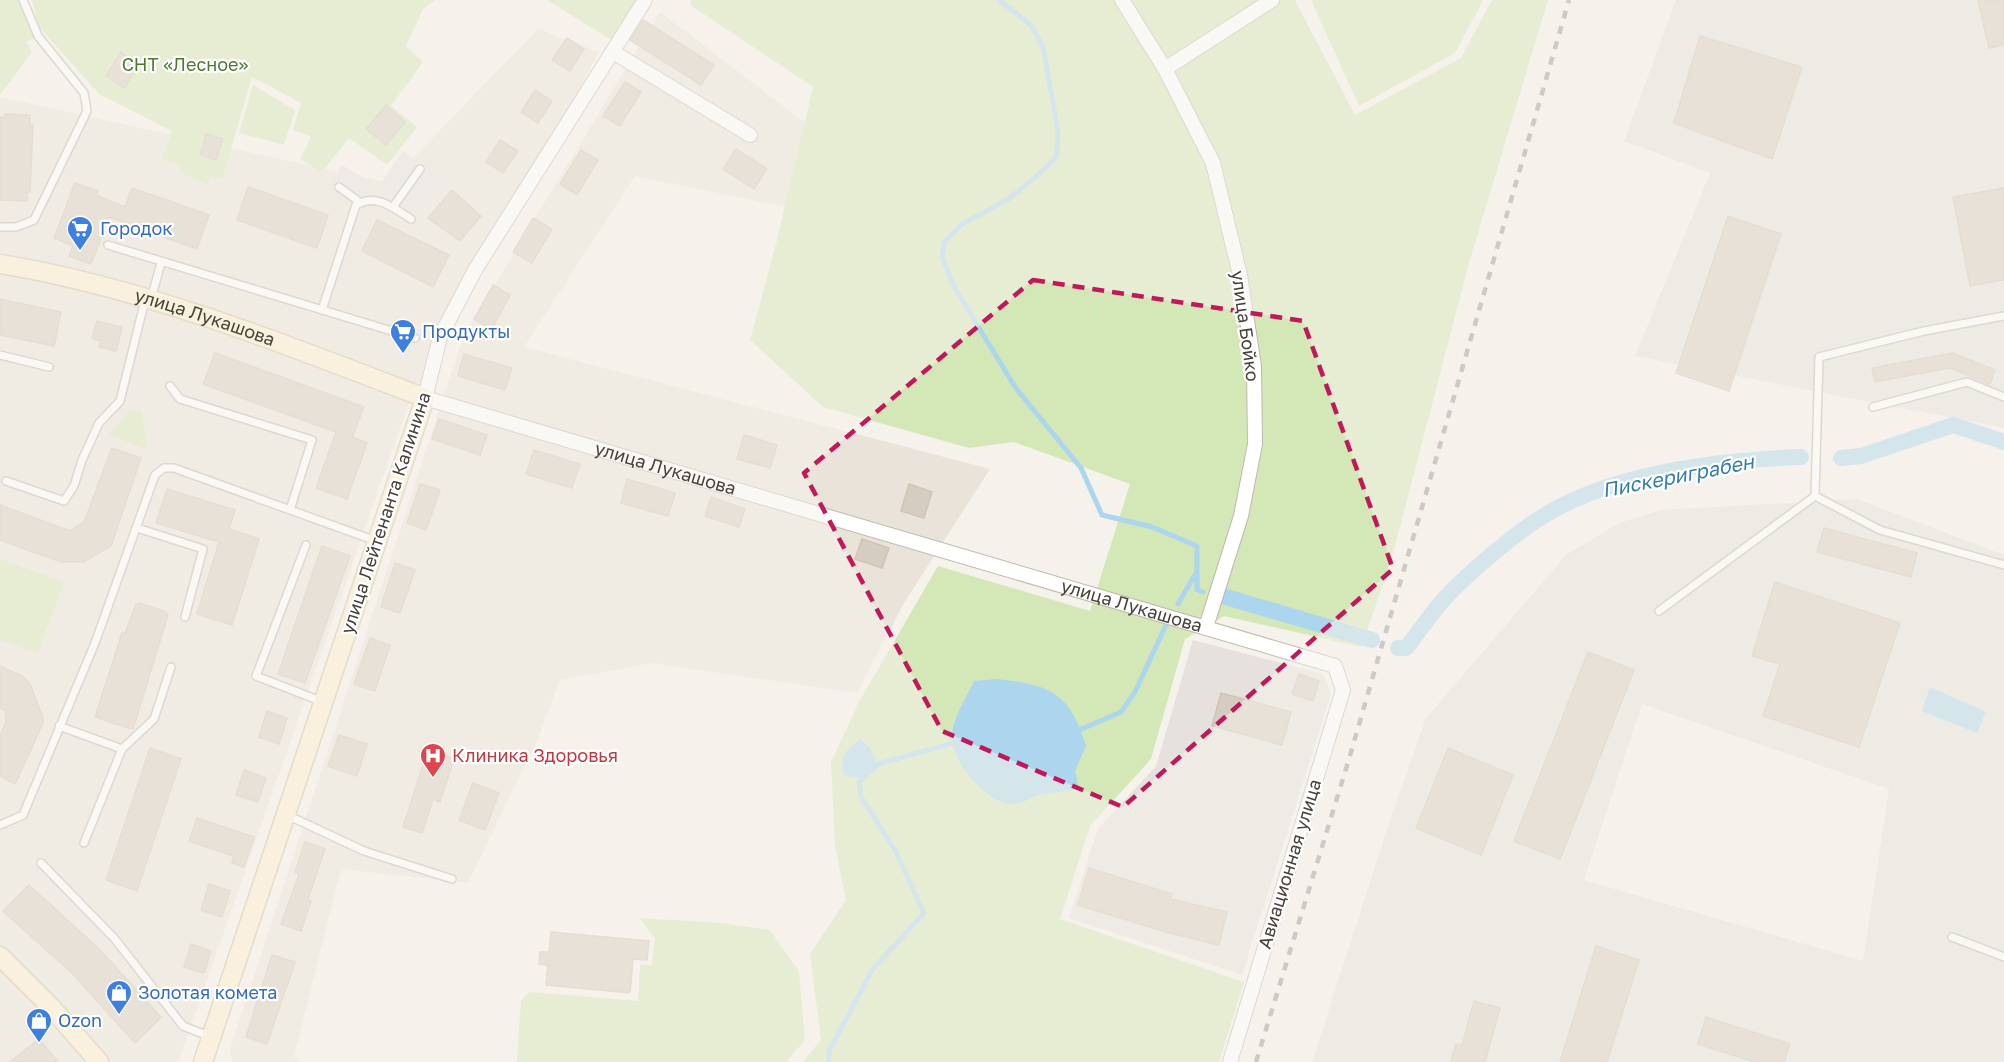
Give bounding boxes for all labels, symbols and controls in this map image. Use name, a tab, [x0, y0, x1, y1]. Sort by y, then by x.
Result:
park label: СНТ «Лесное»	[122, 53, 248, 75]
supermarket icon: Городок	[65, 214, 95, 252]
place label: Городок	[100, 217, 173, 239]
street label: улица Бойко	[1227, 269, 1265, 383]
street label: улица Лукашова	[132, 283, 278, 350]
supermarket icon: Продукты	[388, 317, 418, 355]
place label: Продукты	[422, 320, 510, 342]
street label: улица Лейтенанта Калинина	[335, 389, 435, 636]
street label: улица Лукашова	[592, 437, 739, 499]
water label: Пискериграбен	[1600, 448, 1757, 501]
street label: улица Лукашова	[1059, 574, 1205, 636]
hospital icon: Клиника Здоровья	[418, 741, 448, 779]
place label: Клиника Здоровья	[452, 744, 618, 766]
street label: Авиационная улица	[1253, 776, 1325, 951]
shop icon: Золотая комета	[104, 978, 134, 1016]
place label: Золотая комета	[138, 981, 277, 1003]
shop icon: Ozon	[24, 1006, 54, 1044]
place label: Ozon	[58, 1009, 102, 1031]

